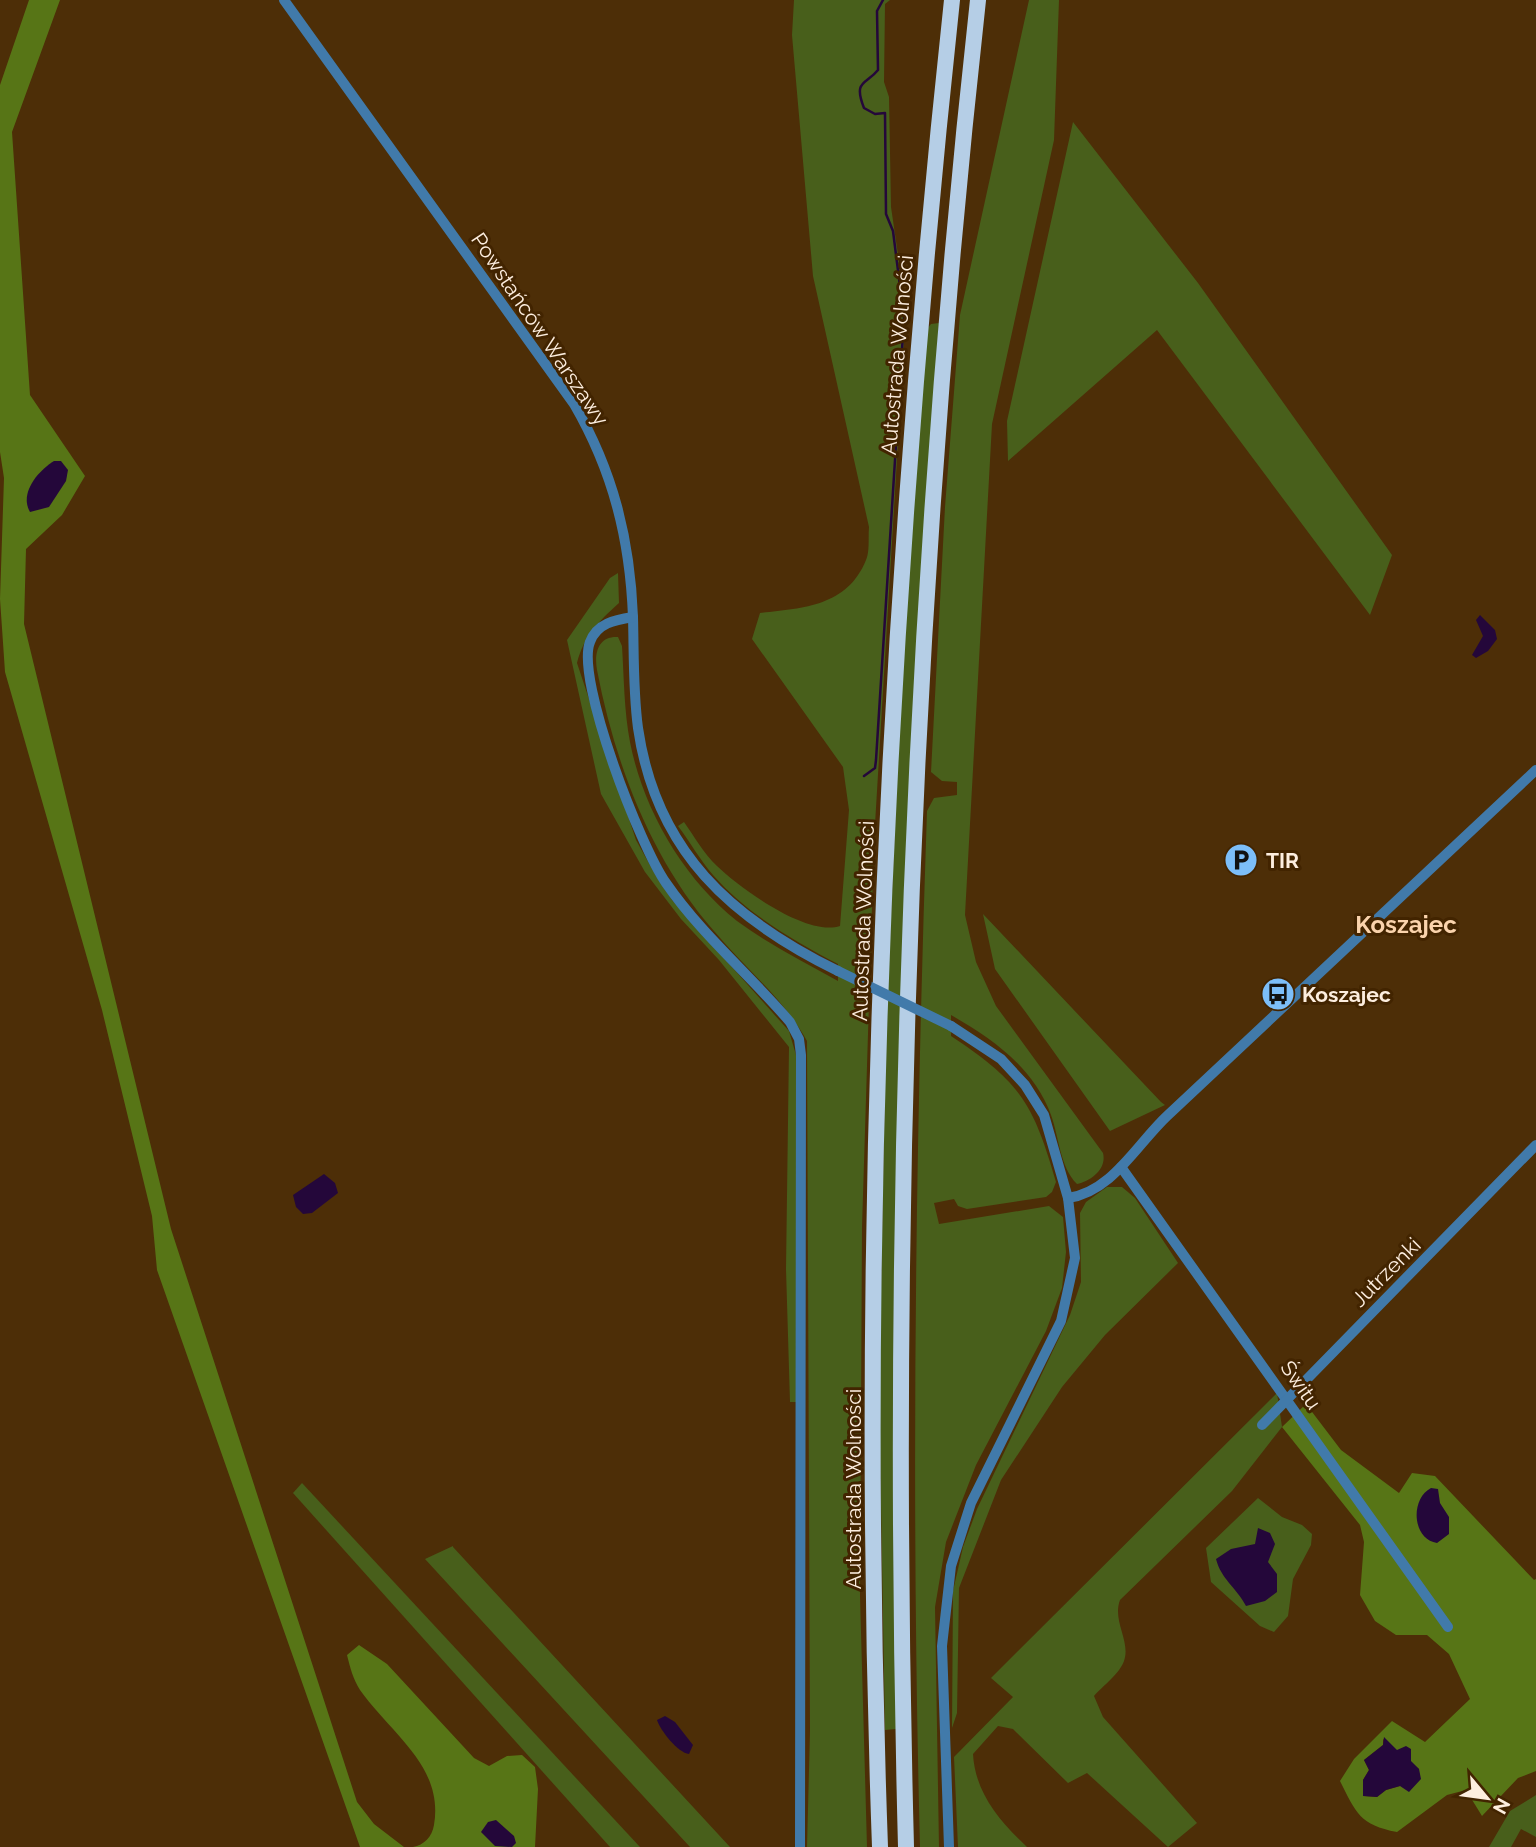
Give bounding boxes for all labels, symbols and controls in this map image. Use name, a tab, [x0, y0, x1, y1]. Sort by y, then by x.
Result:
street label: Powstańców Warszawy	[466, 228, 614, 430]
street label: Autostrada Wolności	[876, 254, 918, 456]
street label: Autostrada Wolności	[847, 820, 879, 1022]
parking icon: TIR	[1222, 841, 1260, 879]
place label: TIR	[1266, 848, 1299, 873]
district label: Koszajec	[1355, 910, 1457, 939]
bus stop icon: Koszajec	[1259, 975, 1297, 1013]
place label: Koszajec	[1302, 982, 1391, 1007]
street label: Jutrzenki	[1346, 1232, 1426, 1312]
street label: Świtu	[1275, 1356, 1327, 1414]
street label: Autostrada Wolności	[841, 1389, 866, 1589]
north arrow	[1452, 1763, 1522, 1833]
text: N	[1489, 1795, 1515, 1818]

